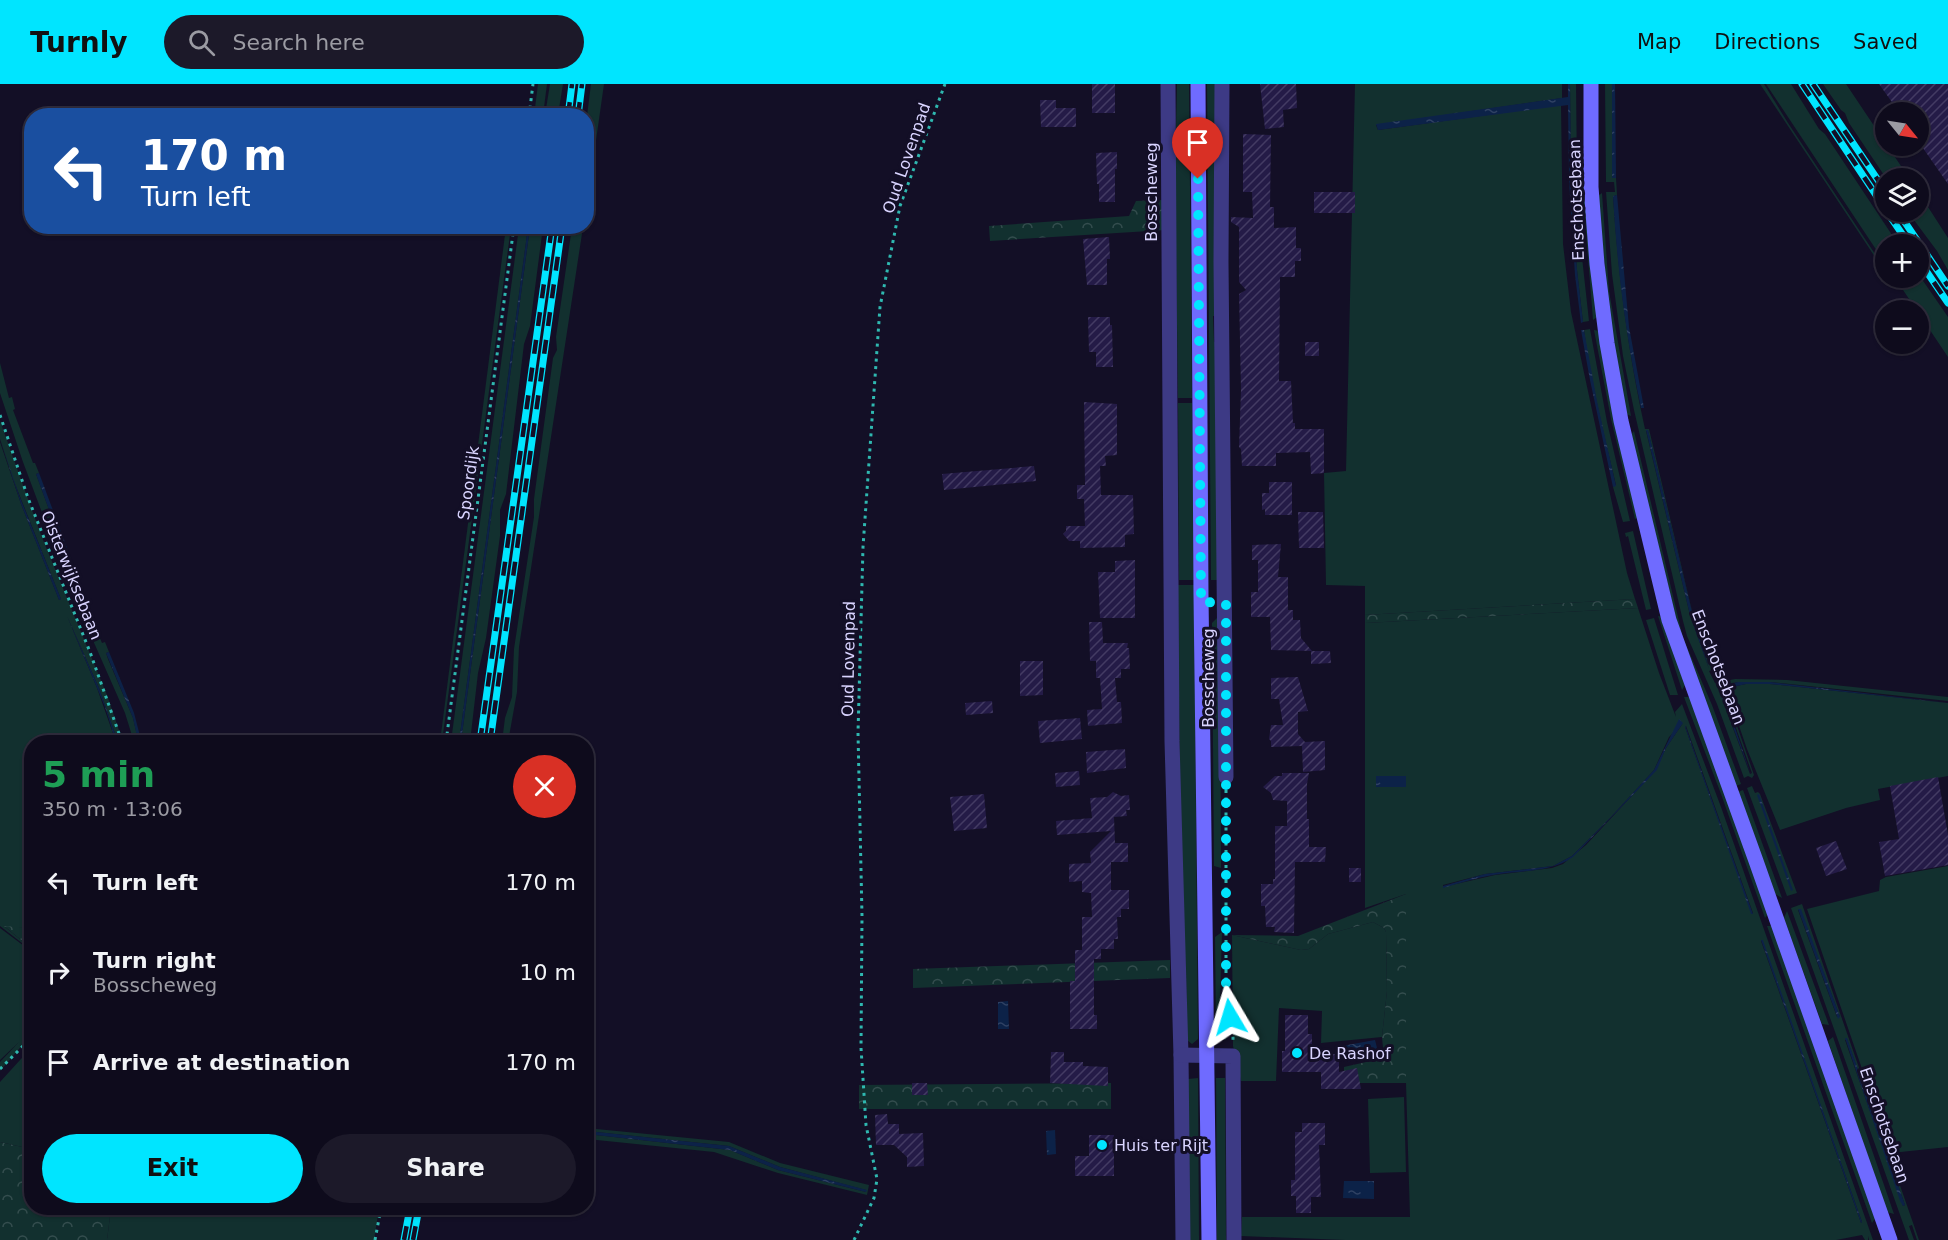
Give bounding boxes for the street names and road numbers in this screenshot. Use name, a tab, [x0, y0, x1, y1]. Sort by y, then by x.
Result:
street label: Oud Lovenpad	[879, 100, 934, 216]
street label: Enschotsebaan	[1565, 139, 1588, 261]
street label: Bosscheweg	[1142, 142, 1161, 242]
street label: Spoordijk	[454, 444, 483, 521]
street label: Oisterwijksebaan	[37, 508, 106, 642]
street label: Oud Lovenpad	[838, 601, 859, 717]
street label: Enschotsebaan	[1688, 607, 1749, 727]
street label: Bosscheweg	[1199, 628, 1218, 728]
street label: Enschotsebaan	[1856, 1065, 1913, 1186]

